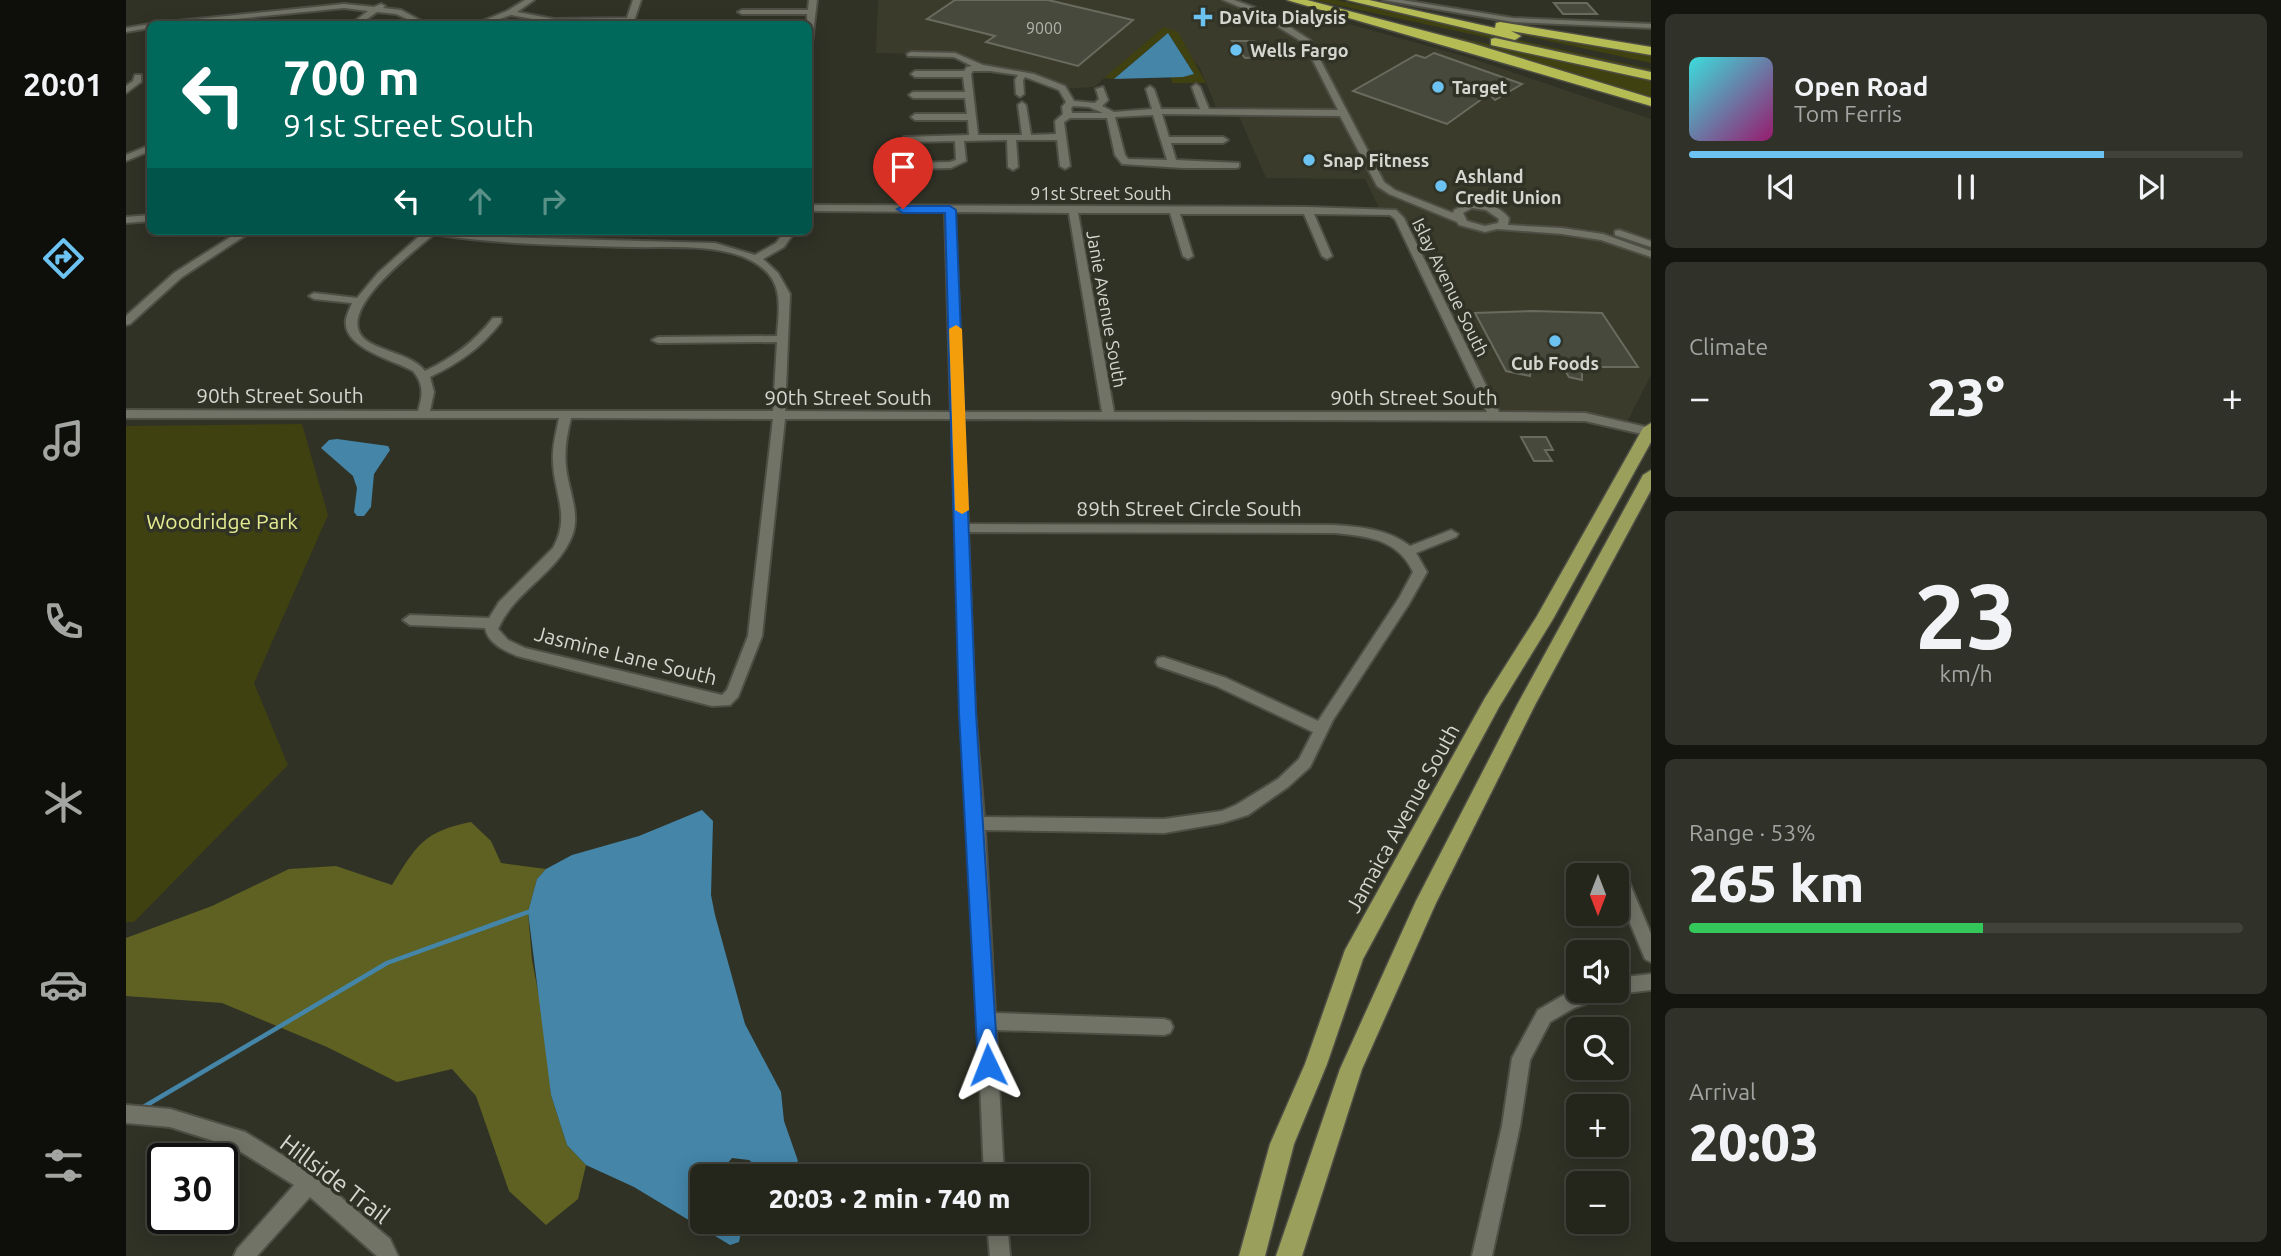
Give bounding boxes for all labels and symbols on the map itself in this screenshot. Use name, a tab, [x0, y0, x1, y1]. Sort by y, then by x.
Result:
marker: DaVita Dialysis	[1193, 7, 1213, 27]
place label: DaVita Dialysis	[1219, 7, 1346, 27]
house number: 9000	[1026, 19, 1062, 37]
place label: Wells Fargo	[1250, 40, 1349, 60]
marker: Wells Fargo	[1228, 42, 1244, 58]
place label: Target	[1452, 77, 1508, 97]
marker: Target	[1430, 79, 1446, 95]
pin	[873, 137, 933, 209]
place label: Snap Fitness	[1323, 150, 1429, 170]
marker: Snap Fitness	[1301, 152, 1317, 168]
place label: Ashland Credit Union	[1455, 166, 1561, 207]
marker: Ashland Credit Union	[1433, 178, 1449, 194]
street label: 91st Street South	[1030, 183, 1172, 203]
street label: Islay Avenue South	[1409, 215, 1493, 359]
street label: Janie Avenue South	[1083, 229, 1131, 389]
marker: Cub Foods	[1547, 333, 1563, 349]
place label: Cub Foods	[1511, 353, 1599, 373]
street label: 90th Street South	[196, 383, 364, 407]
street label: 90th Street South	[764, 385, 932, 409]
street label: 90th Street South	[1330, 385, 1498, 409]
street label: 89th Street Circle South	[1076, 496, 1302, 520]
park label: Woodridge Park	[146, 509, 298, 533]
street label: Jasmine Lane South	[532, 621, 720, 689]
street label: Jamaica Avenue South	[1340, 720, 1464, 916]
north arrow	[1566, 863, 1629, 926]
position arrow	[951, 1028, 1025, 1102]
street label: Hillside Trail	[275, 1129, 395, 1229]
speed limit sign: 30	[147, 1143, 238, 1234]

